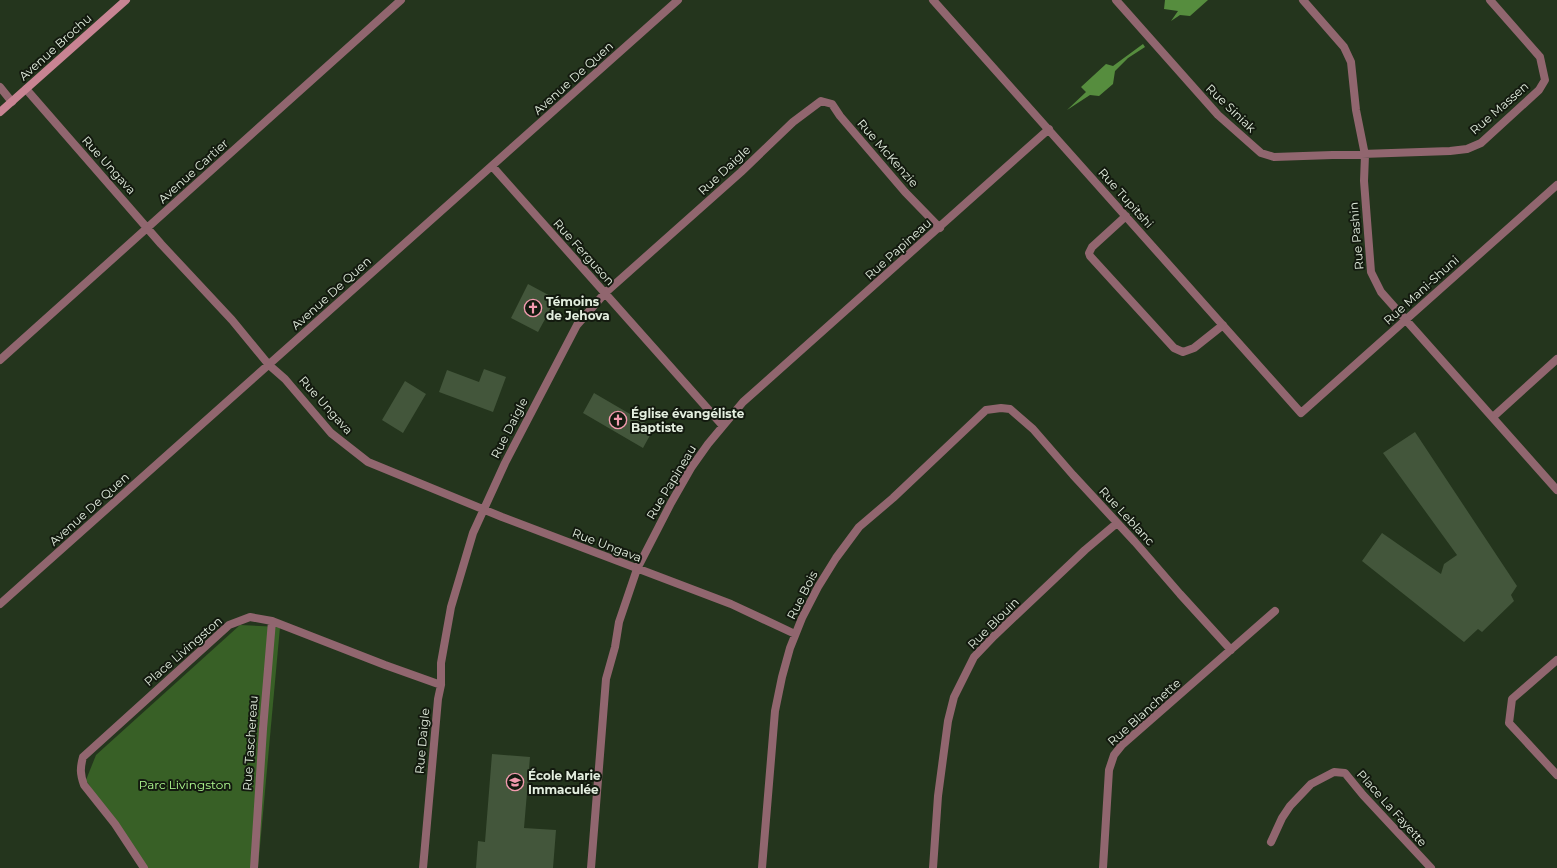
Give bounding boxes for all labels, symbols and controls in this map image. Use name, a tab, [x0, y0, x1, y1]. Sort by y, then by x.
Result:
street label: Avenue Brochu	[16, 10, 94, 84]
street label: Avenue De Quen	[530, 38, 616, 118]
street label: Rue Massen	[1467, 78, 1531, 138]
street label: Rue Siniak	[1203, 81, 1260, 136]
street label: Rue McKenzie	[854, 116, 922, 190]
street label: Rue Ungava	[79, 133, 139, 197]
street label: Avenue Cartier	[155, 136, 231, 206]
street label: Rue Daigle	[695, 142, 753, 198]
street label: Rue Tupitshi	[1095, 165, 1157, 231]
street label: Rue Pashin	[1346, 201, 1366, 271]
street label: Rue Papineau	[862, 215, 934, 283]
street label: Rue Ferguson	[550, 216, 618, 288]
street label: Rue Mani-Shuni	[1380, 252, 1462, 328]
street label: Avenue De Quen	[288, 253, 374, 333]
place label: Témoins de Jehova	[546, 294, 610, 323]
church icon: Témoins de Jehova	[523, 298, 543, 318]
street label: Rue Ungava	[296, 373, 356, 437]
street label: Rue Daigle	[487, 395, 531, 461]
place label: Église évangéliste Baptiste	[631, 406, 745, 435]
church icon: Église évangéliste Baptiste	[608, 410, 628, 430]
street label: Rue Papineau	[643, 442, 699, 522]
street label: Avenue De Quen	[46, 469, 132, 549]
street label: Rue Leblanc	[1096, 484, 1158, 549]
street label: Rue Ungava	[570, 525, 644, 565]
street label: Rue Bois	[783, 568, 821, 622]
street label: Rue Blouin	[964, 594, 1022, 652]
street label: Place Livingston	[141, 613, 225, 689]
street label: Rue Blanchette	[1104, 675, 1184, 749]
street label: Rue Taschereau	[239, 695, 261, 791]
street label: Rue Daigle	[412, 707, 432, 775]
street label: Place La Fayette	[1354, 767, 1430, 849]
place label: École Marie Immaculée	[528, 768, 601, 797]
school or university icon: École Marie Immaculée	[505, 772, 525, 792]
park label: Parc Livingston	[139, 777, 231, 792]

